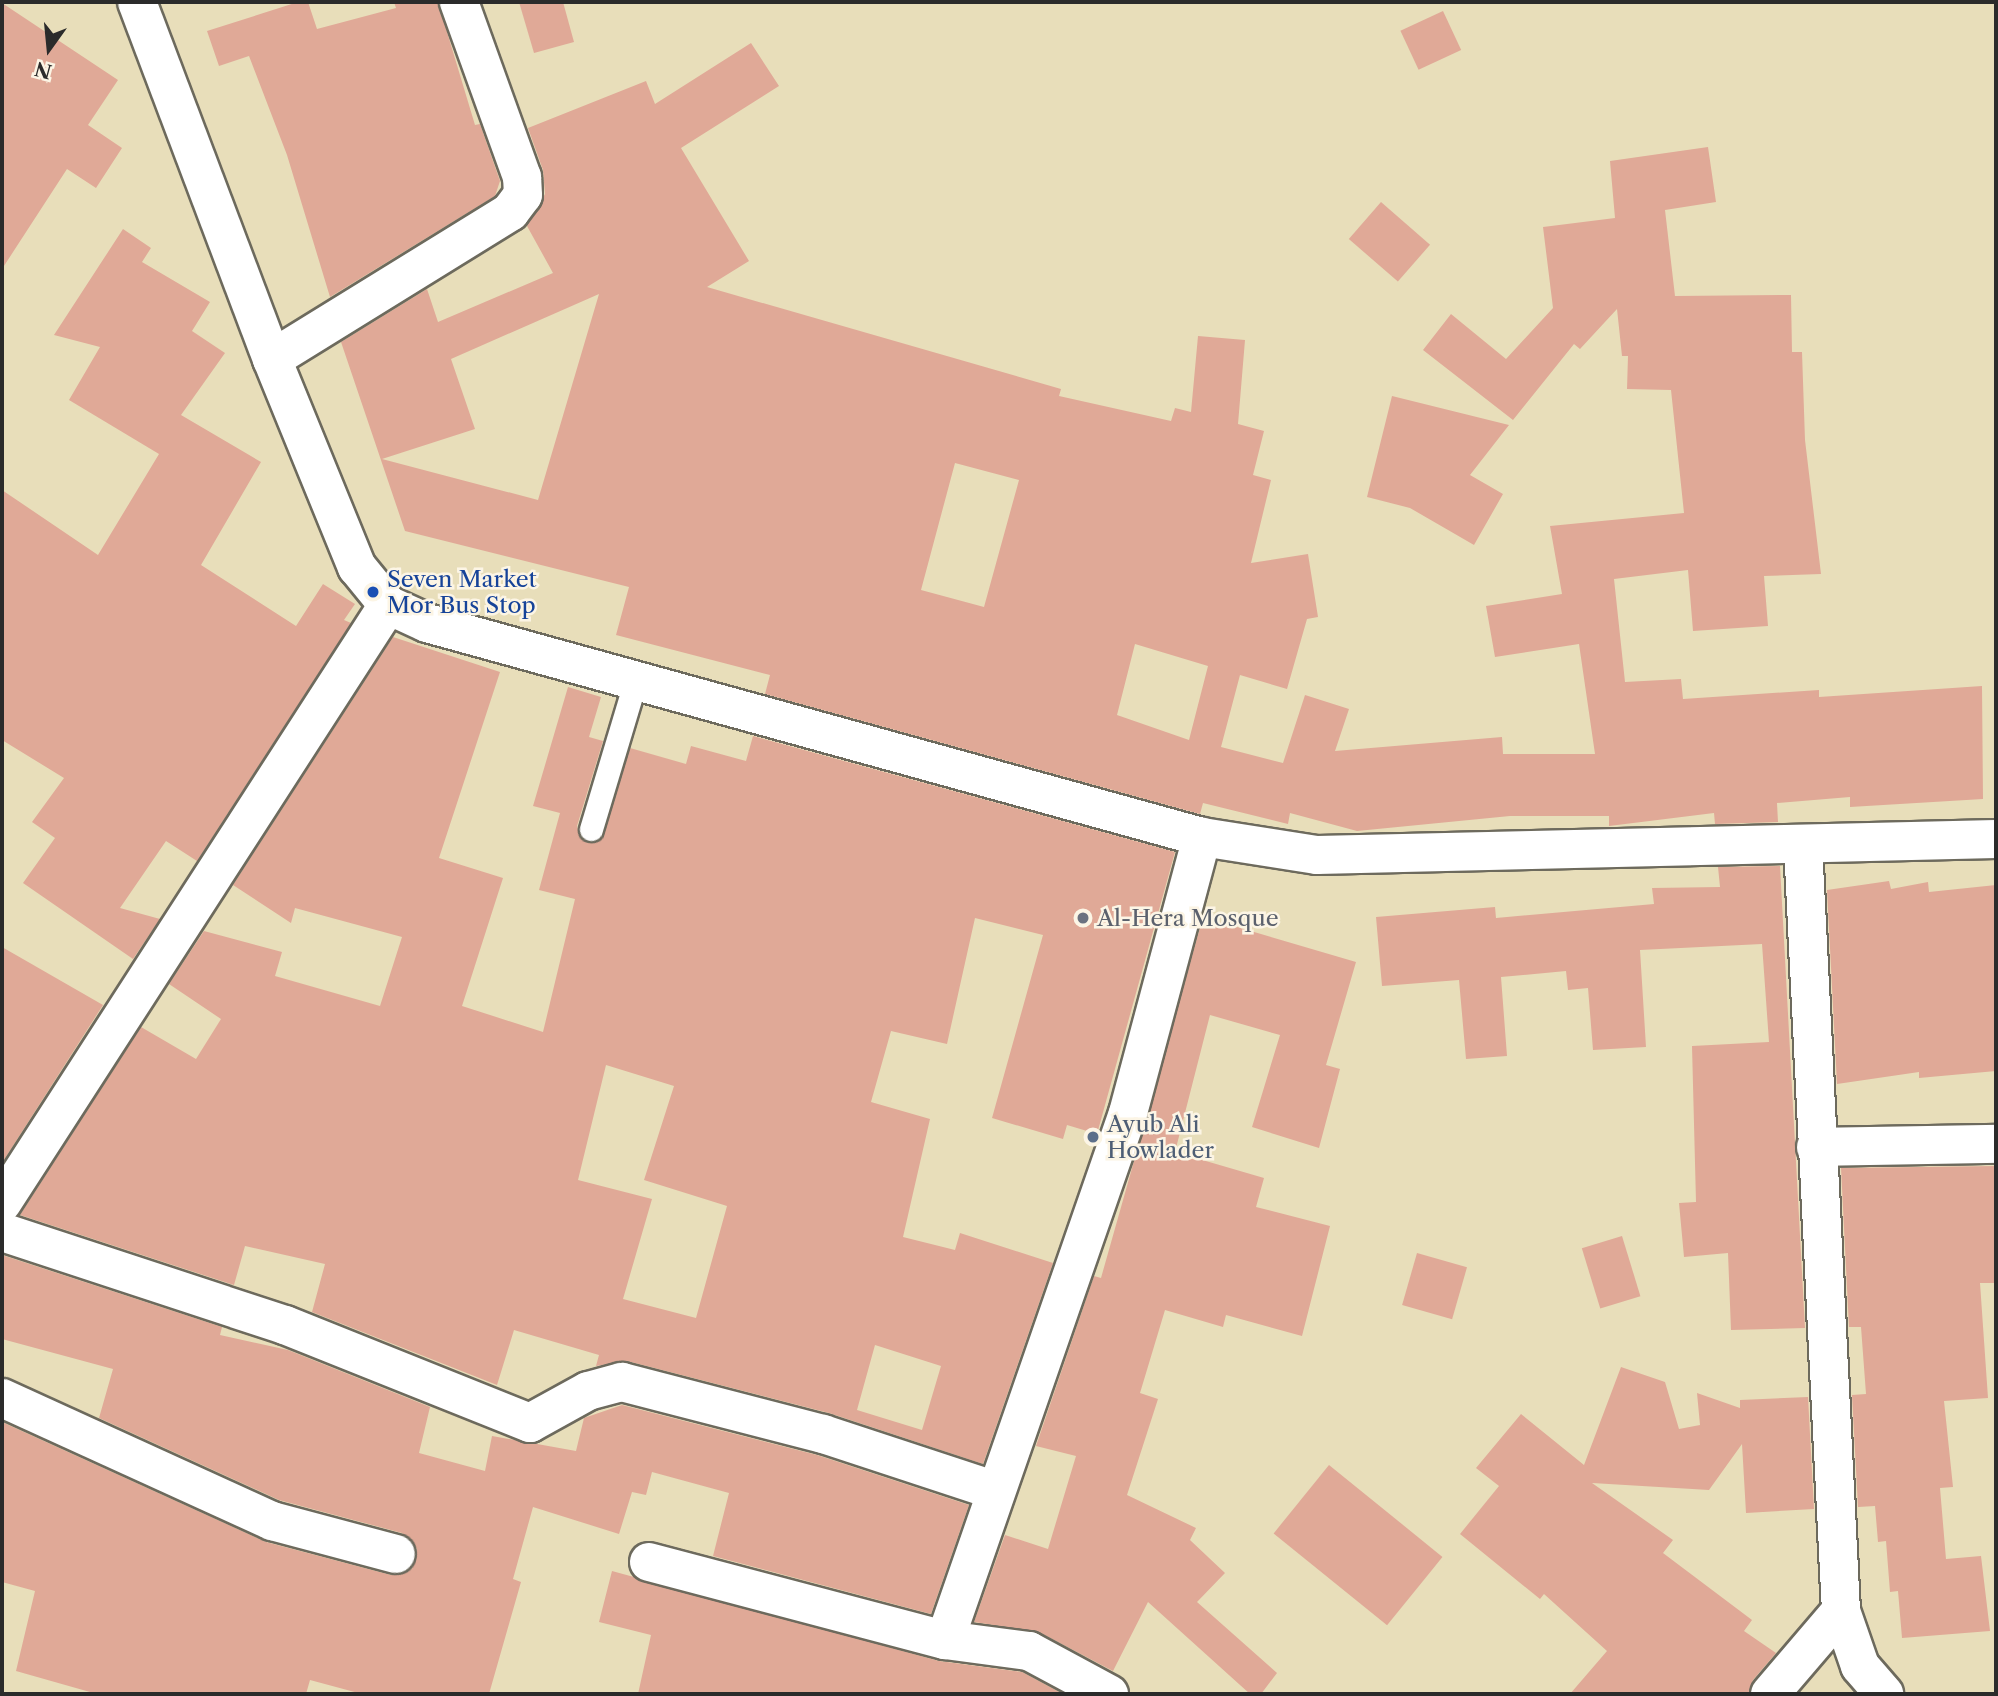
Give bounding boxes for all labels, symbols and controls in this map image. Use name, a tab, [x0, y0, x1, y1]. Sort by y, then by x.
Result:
north arrow	[14, 14, 84, 84]
text: N	[32, 57, 54, 83]
place label: Seven Market Mor Bus Stop	[387, 565, 537, 619]
marker: Seven Market Mor Bus Stop	[365, 584, 381, 600]
place label: Al-Hera Mosque	[1097, 904, 1279, 932]
marker: Al-Hera Mosque	[1075, 910, 1091, 926]
place label: Ayub Ali Howlader	[1107, 1110, 1214, 1164]
marker: Ayub Ali Howlader	[1085, 1129, 1101, 1145]

